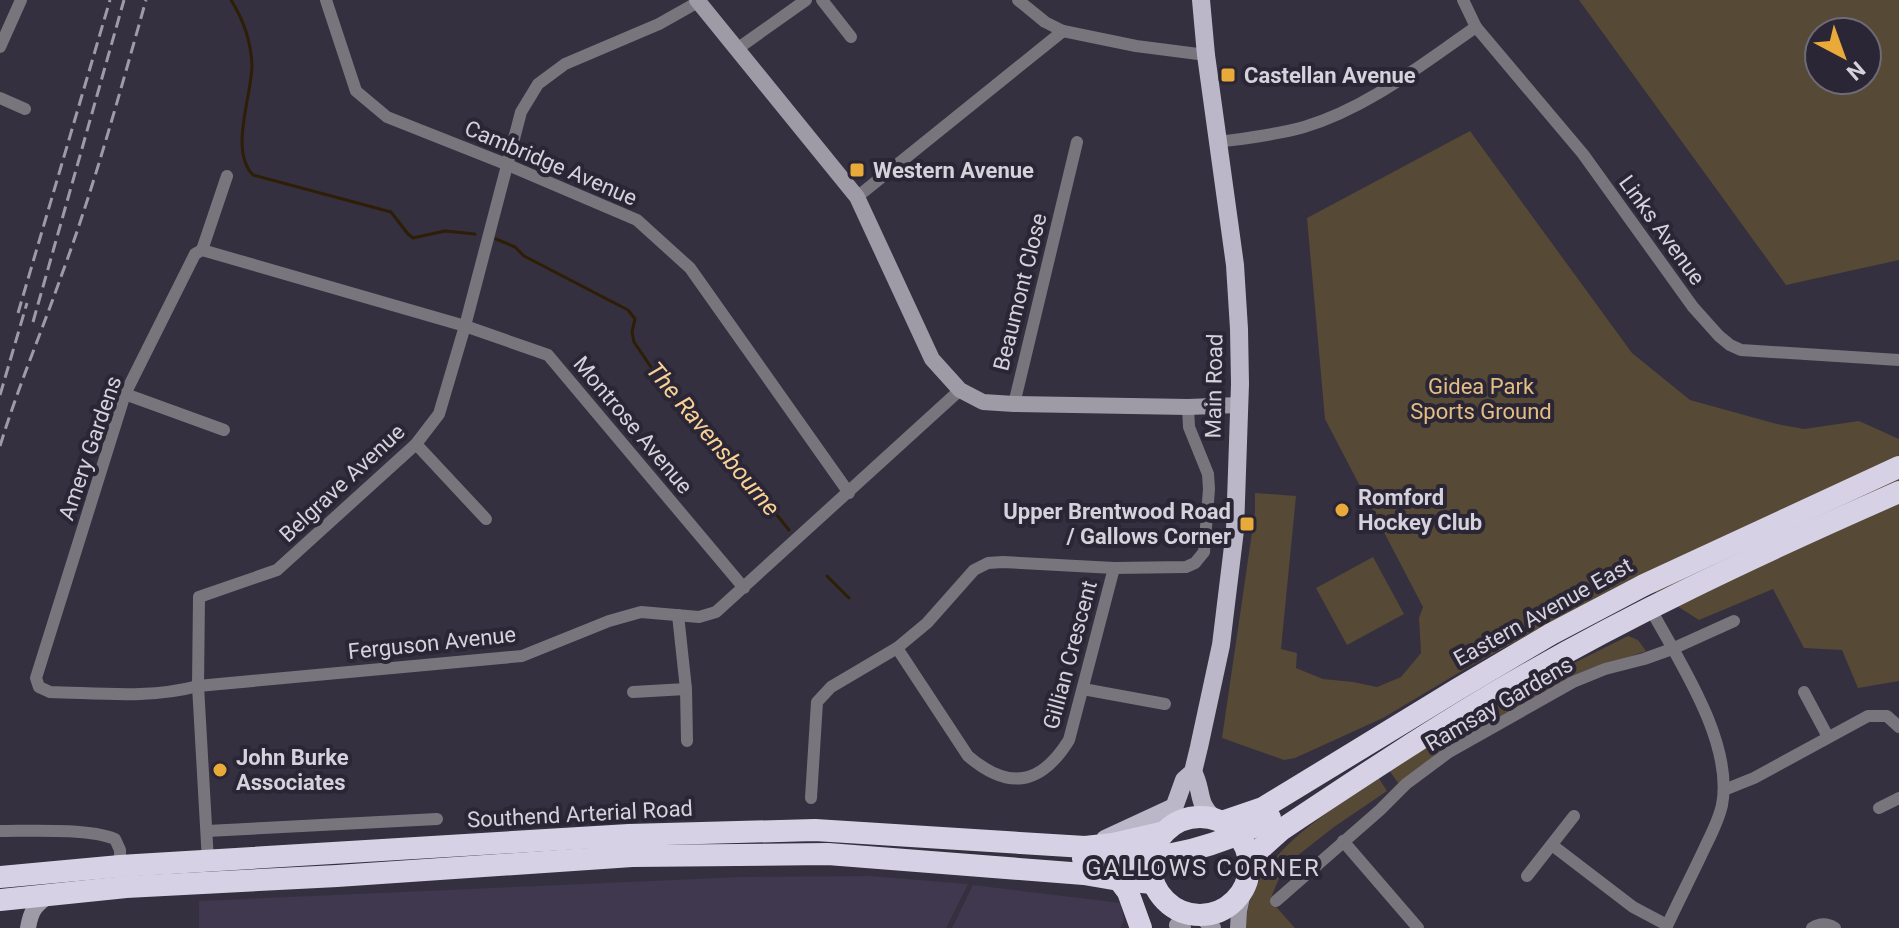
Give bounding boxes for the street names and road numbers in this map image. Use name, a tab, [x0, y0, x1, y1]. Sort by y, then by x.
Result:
street label: Cambridge Avenue	[461, 115, 641, 211]
street label: Links Avenue	[1614, 170, 1710, 290]
street label: Beaumont Close	[988, 211, 1052, 373]
street label: Main Road	[1201, 333, 1227, 439]
street label: Montrose Avenue	[568, 351, 698, 499]
street label: Amery Gardens	[54, 373, 126, 523]
street label: Belgrave Avenue	[274, 419, 410, 547]
street label: Eastern Avenue East	[1449, 553, 1637, 671]
street label: Gillian Crescent	[1038, 578, 1102, 732]
street label: Ferguson Avenue	[347, 622, 517, 664]
street label: Ramsay Gardens	[1421, 652, 1577, 756]
street label: Southend Arterial Road	[467, 796, 693, 832]

